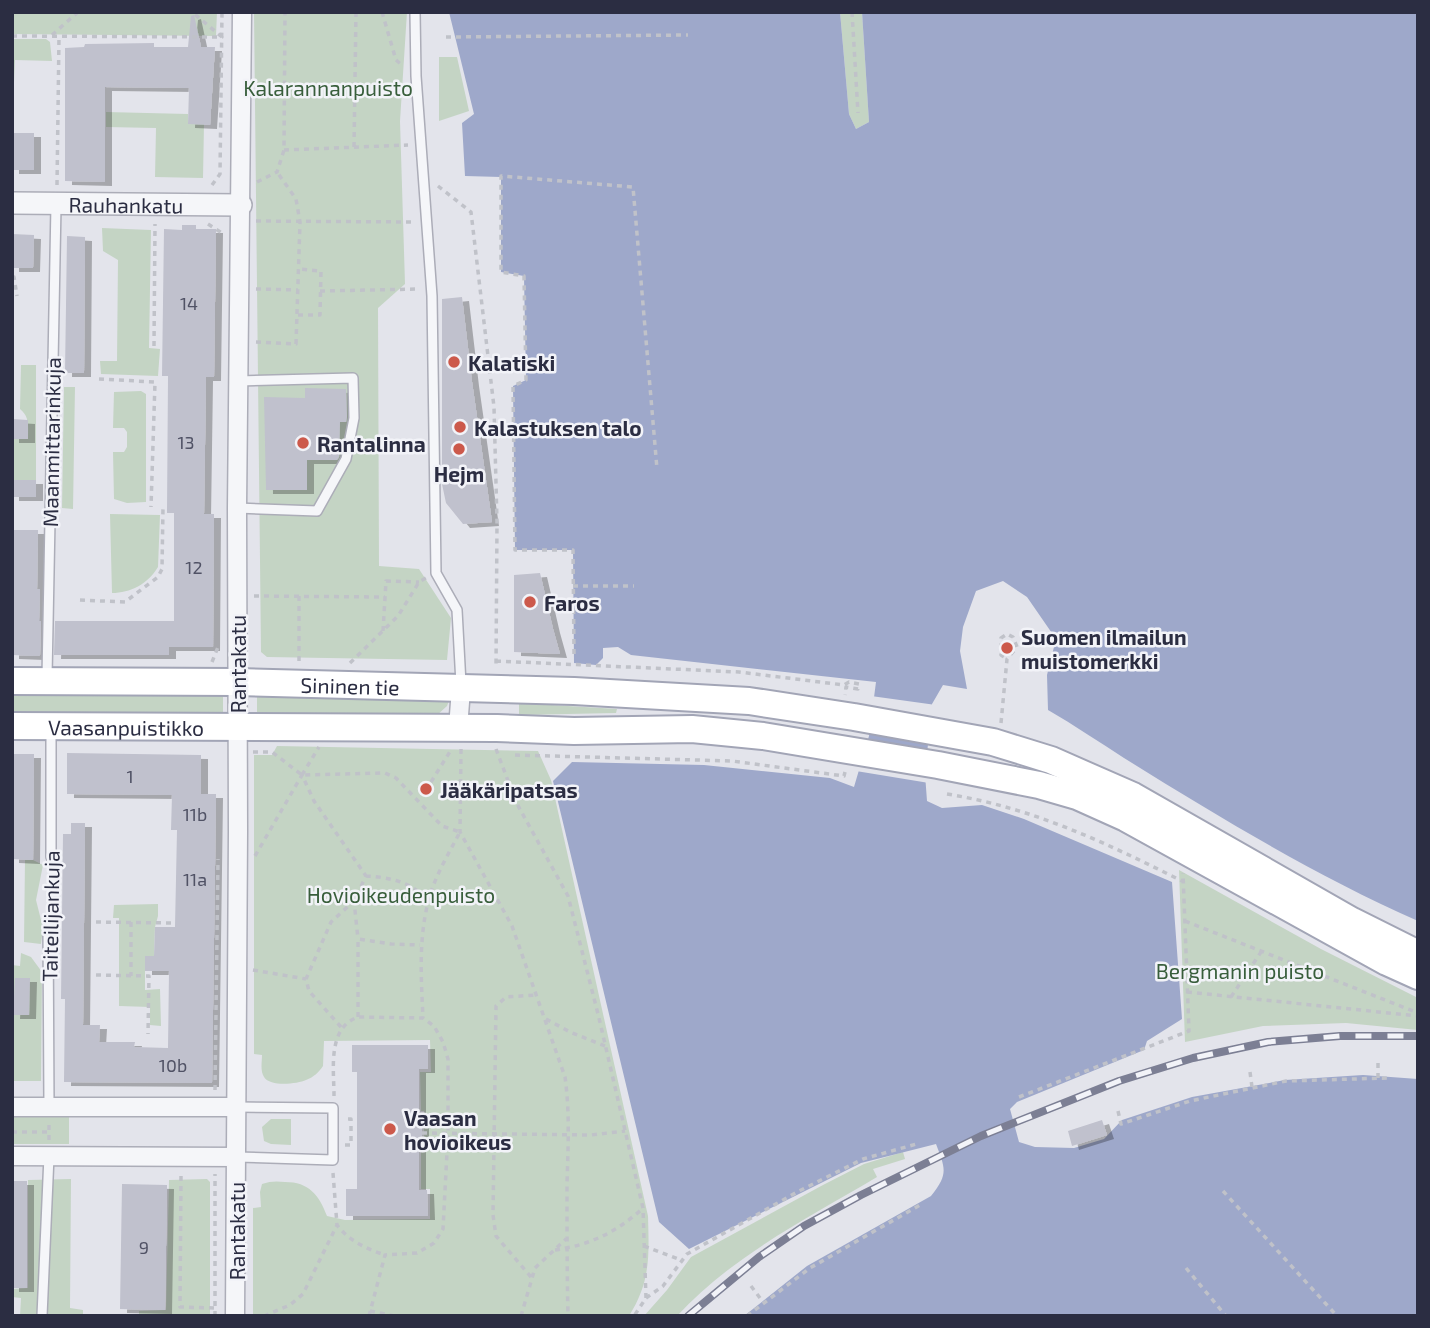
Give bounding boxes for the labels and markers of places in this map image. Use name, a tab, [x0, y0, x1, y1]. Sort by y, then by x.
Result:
place label: Kalatiski	[468, 350, 555, 375]
marker: Kalatiski	[446, 354, 462, 370]
place label: Kalastuksen talo	[474, 415, 642, 440]
marker: Kalastuksen talo	[452, 419, 468, 435]
place label: Rantalinna	[317, 431, 426, 456]
marker: Rantalinna	[295, 435, 311, 451]
marker: Hejm	[451, 441, 467, 457]
place label: Hejm	[434, 461, 484, 486]
place label: Faros	[544, 590, 600, 615]
marker: Faros	[522, 594, 538, 610]
place label: Suomen ilmailun muistomerkki	[1021, 624, 1187, 673]
marker: Suomen ilmailun muistomerkki	[999, 640, 1015, 656]
place label: Jääkäripatsas	[440, 777, 578, 802]
marker: Jääkäripatsas	[418, 781, 434, 797]
place label: Vaasan hovioikeus	[404, 1105, 512, 1154]
marker: Vaasan hovioikeus	[382, 1121, 398, 1137]

